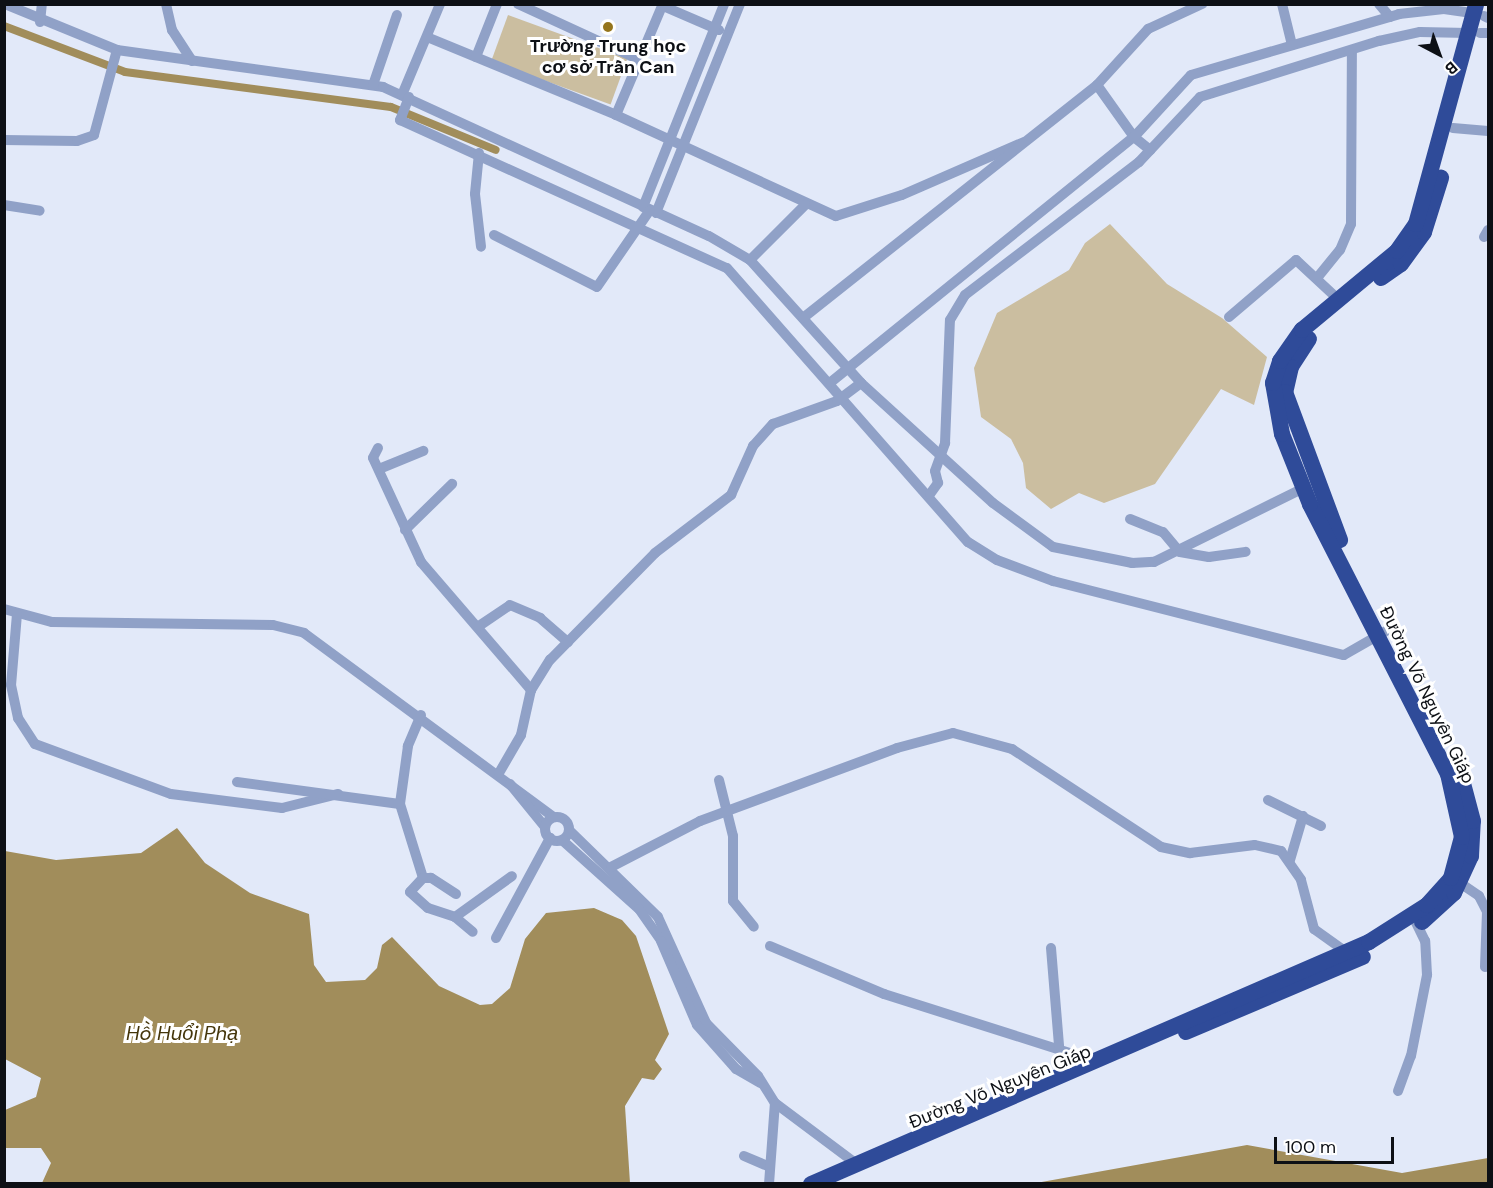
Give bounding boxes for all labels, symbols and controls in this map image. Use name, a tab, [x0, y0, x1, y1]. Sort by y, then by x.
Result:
marker: Trường Trung học cơ sở Trần Can	[601, 20, 615, 34]
north arrow	[1409, 24, 1469, 84]
place label: Trường Trung học cơ sở Trần Can	[530, 36, 686, 78]
text: B	[1440, 57, 1462, 79]
street label: Đường Võ Nguyên Giáp	[1375, 603, 1479, 787]
water label: Hồ Huổi Phạ	[126, 1021, 238, 1045]
street label: Đường Võ Nguyên Giáp	[906, 1041, 1094, 1133]
scale bar	[1277, 1125, 1397, 1163]
text: 100 m	[1285, 1135, 1336, 1159]

